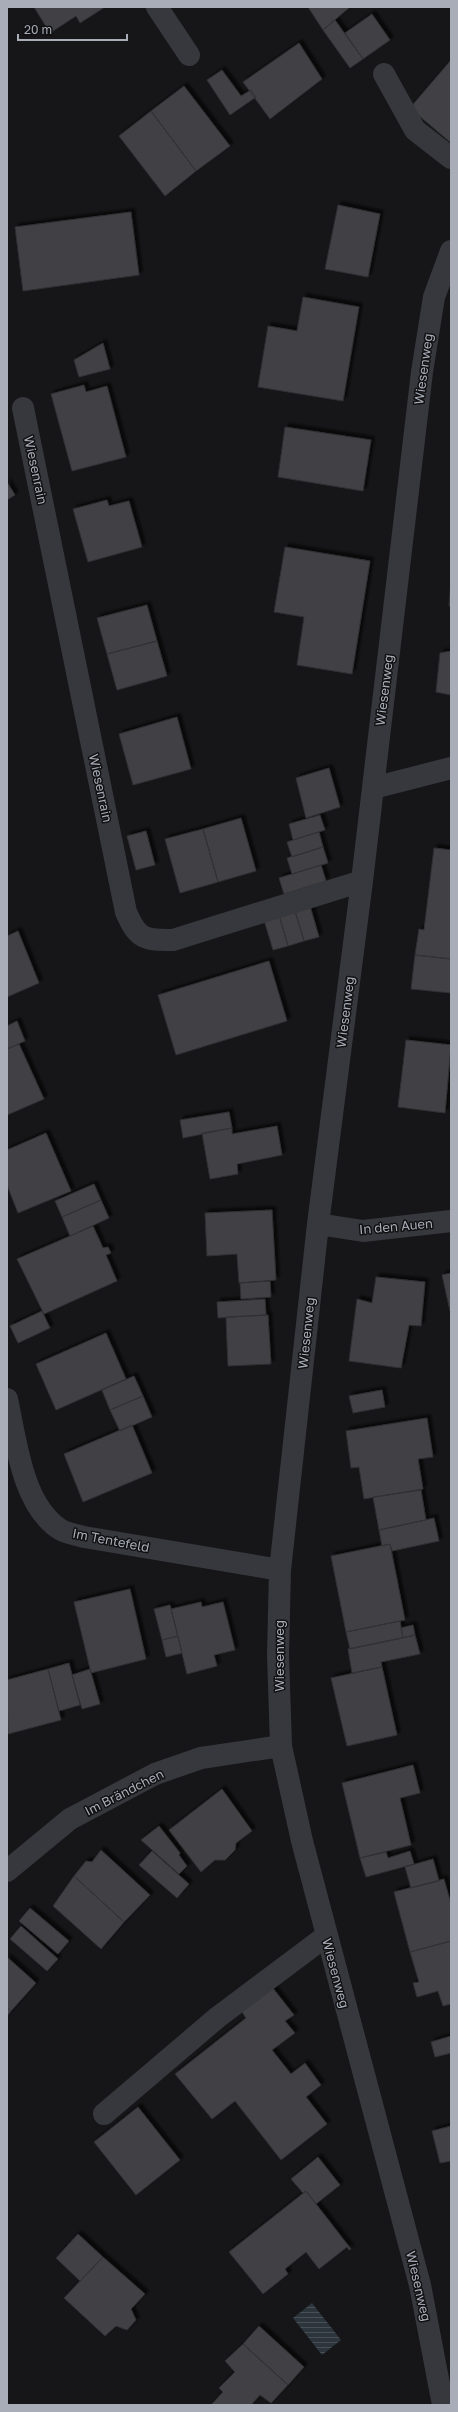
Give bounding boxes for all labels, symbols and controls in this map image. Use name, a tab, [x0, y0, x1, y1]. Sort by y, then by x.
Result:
scale bar	[18, 16, 127, 42]
text: 20 m	[24, 22, 52, 37]
street label: Wiesenweg	[410, 332, 436, 406]
street label: Wiesenrain	[21, 434, 51, 506]
street label: Wiesenweg	[372, 653, 396, 727]
street label: Wiesenrain	[86, 752, 116, 824]
street label: Wiesenweg	[333, 975, 357, 1049]
street label: In den Auen	[358, 1215, 434, 1237]
street label: Wiesenweg	[294, 1296, 318, 1370]
street label: Im Tentefeld	[71, 1525, 151, 1555]
street label: Wiesenweg	[271, 1620, 287, 1692]
street label: Im Brändchen	[82, 1765, 166, 1819]
street label: Wiesenweg	[319, 1936, 353, 2010]
street label: Wiesenweg	[403, 2249, 435, 2323]

